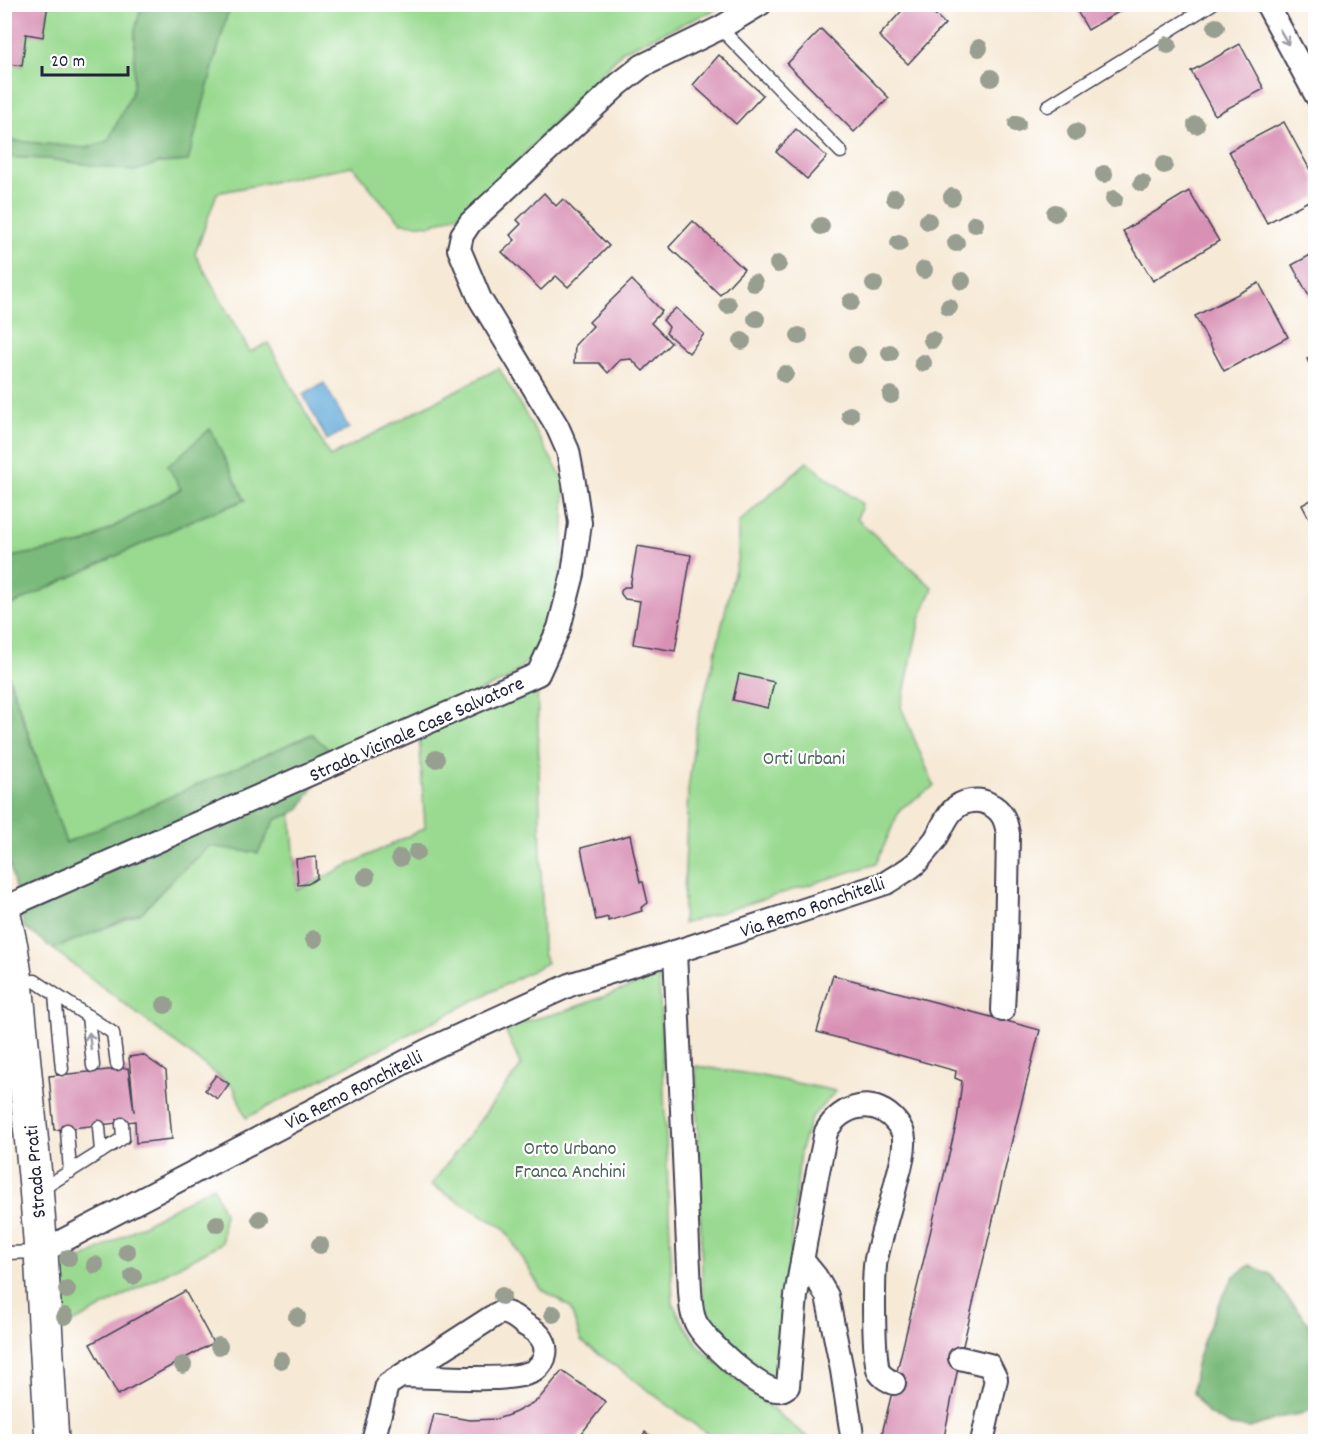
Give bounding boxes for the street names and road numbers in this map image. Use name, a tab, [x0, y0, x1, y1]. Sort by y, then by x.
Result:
street label: Strada Vicinale Case Salvatore	[305, 671, 529, 791]
street label: Via Remo Ronchitelli	[737, 871, 889, 947]
street label: Via Remo Ronchitelli	[281, 1045, 428, 1138]
street label: Strada Prati	[19, 1124, 55, 1219]

